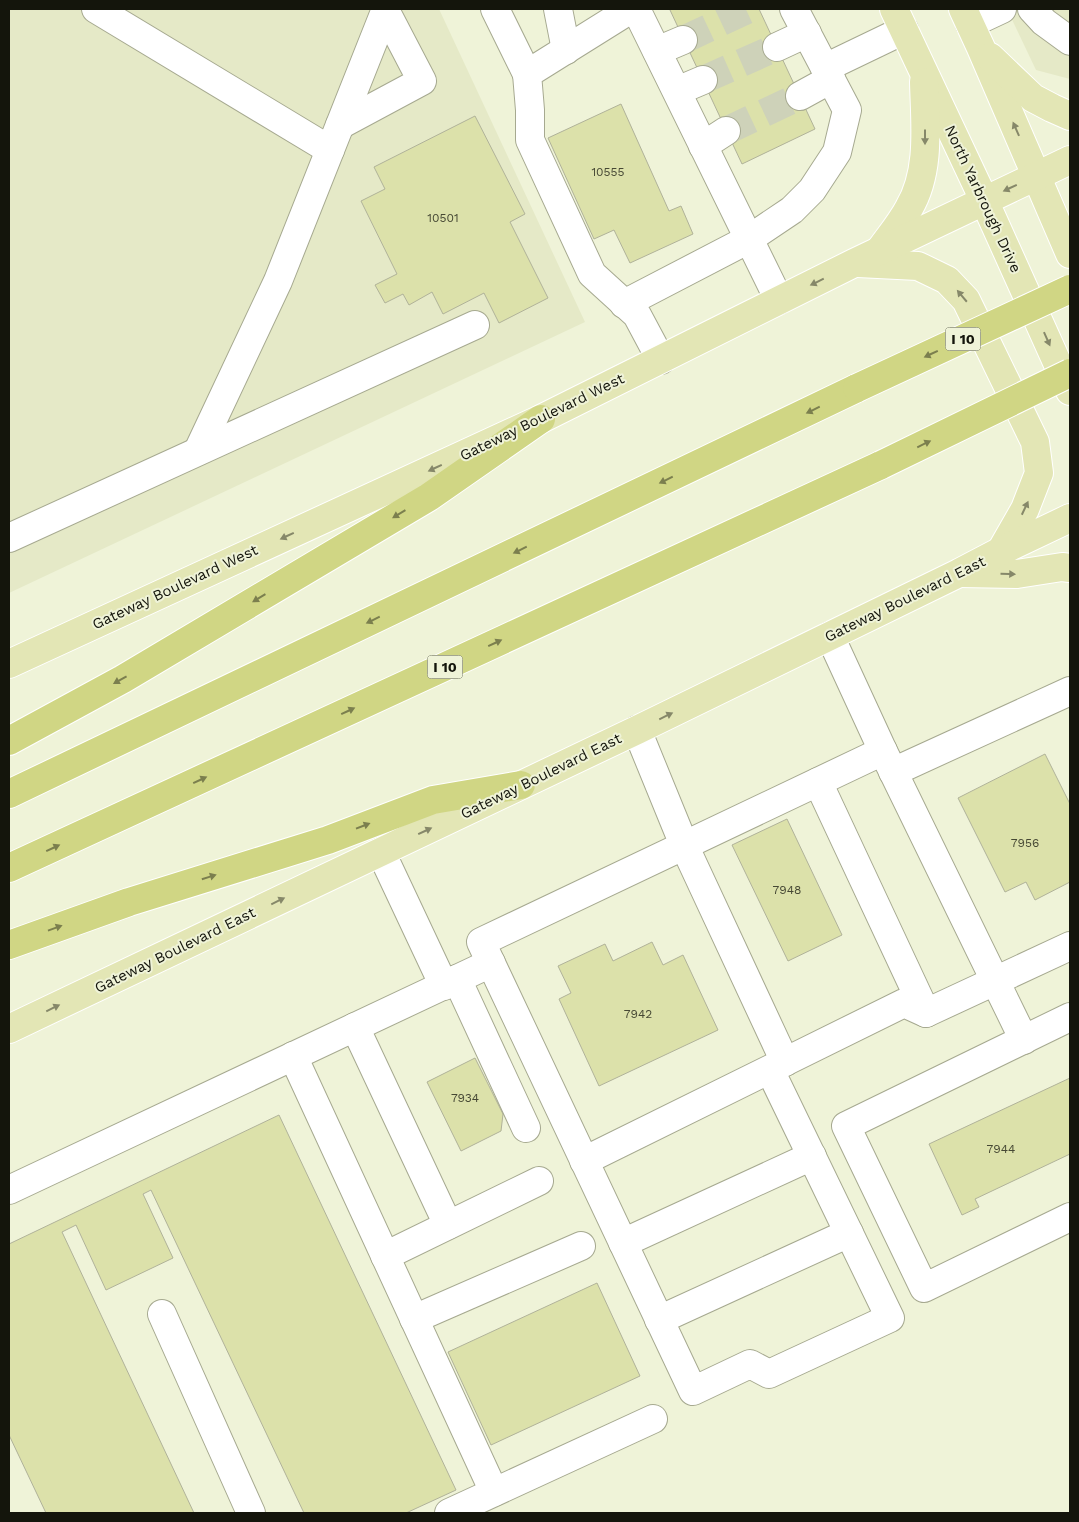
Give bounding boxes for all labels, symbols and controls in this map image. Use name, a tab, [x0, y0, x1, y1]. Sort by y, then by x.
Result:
street label: North Yarbrough Drive	[941, 122, 1025, 276]
one-way arrow	[1012, 122, 1020, 136]
one-way arrow	[921, 129, 929, 145]
house number: 10555	[591, 165, 625, 179]
one-way arrow	[1003, 184, 1017, 192]
house number: 10501	[427, 211, 459, 225]
one-way arrow	[810, 278, 824, 286]
one-way arrow	[956, 291, 968, 303]
road number: I 10	[946, 328, 980, 350]
one-way arrow	[1043, 332, 1051, 346]
one-way arrow	[924, 350, 938, 358]
street label: Gateway Boulevard West	[457, 369, 628, 465]
one-way arrow	[806, 406, 820, 414]
one-way arrow	[917, 440, 932, 448]
one-way arrow	[428, 464, 442, 472]
one-way arrow	[659, 476, 673, 484]
one-way arrow	[1021, 501, 1029, 515]
one-way arrow	[392, 510, 406, 519]
one-way arrow	[280, 532, 294, 540]
street label: Gateway Boulevard West	[89, 540, 261, 633]
one-way arrow	[512, 546, 527, 554]
street label: Gateway Boulevard East	[822, 552, 989, 646]
one-way arrow	[1000, 570, 1016, 578]
one-way arrow	[253, 593, 266, 602]
one-way arrow	[366, 616, 380, 624]
one-way arrow	[488, 639, 503, 647]
road number: I 10	[428, 656, 462, 679]
one-way arrow	[113, 676, 126, 685]
one-way arrow	[341, 707, 355, 715]
one-way arrow	[659, 711, 674, 720]
street label: Gateway Boulevard East	[458, 729, 625, 823]
one-way arrow	[193, 775, 208, 784]
one-way arrow	[356, 822, 371, 830]
one-way arrow	[418, 827, 432, 835]
house number: 7956	[1011, 836, 1039, 850]
one-way arrow	[46, 843, 60, 851]
one-way arrow	[201, 872, 216, 880]
house number: 7948	[773, 883, 801, 897]
one-way arrow	[271, 897, 285, 905]
street label: Gateway Boulevard East	[92, 903, 259, 997]
one-way arrow	[47, 924, 62, 931]
one-way arrow	[46, 1004, 60, 1012]
house number: 7942	[624, 1007, 652, 1021]
house number: 7934	[451, 1091, 479, 1105]
house number: 7944	[987, 1142, 1015, 1156]

